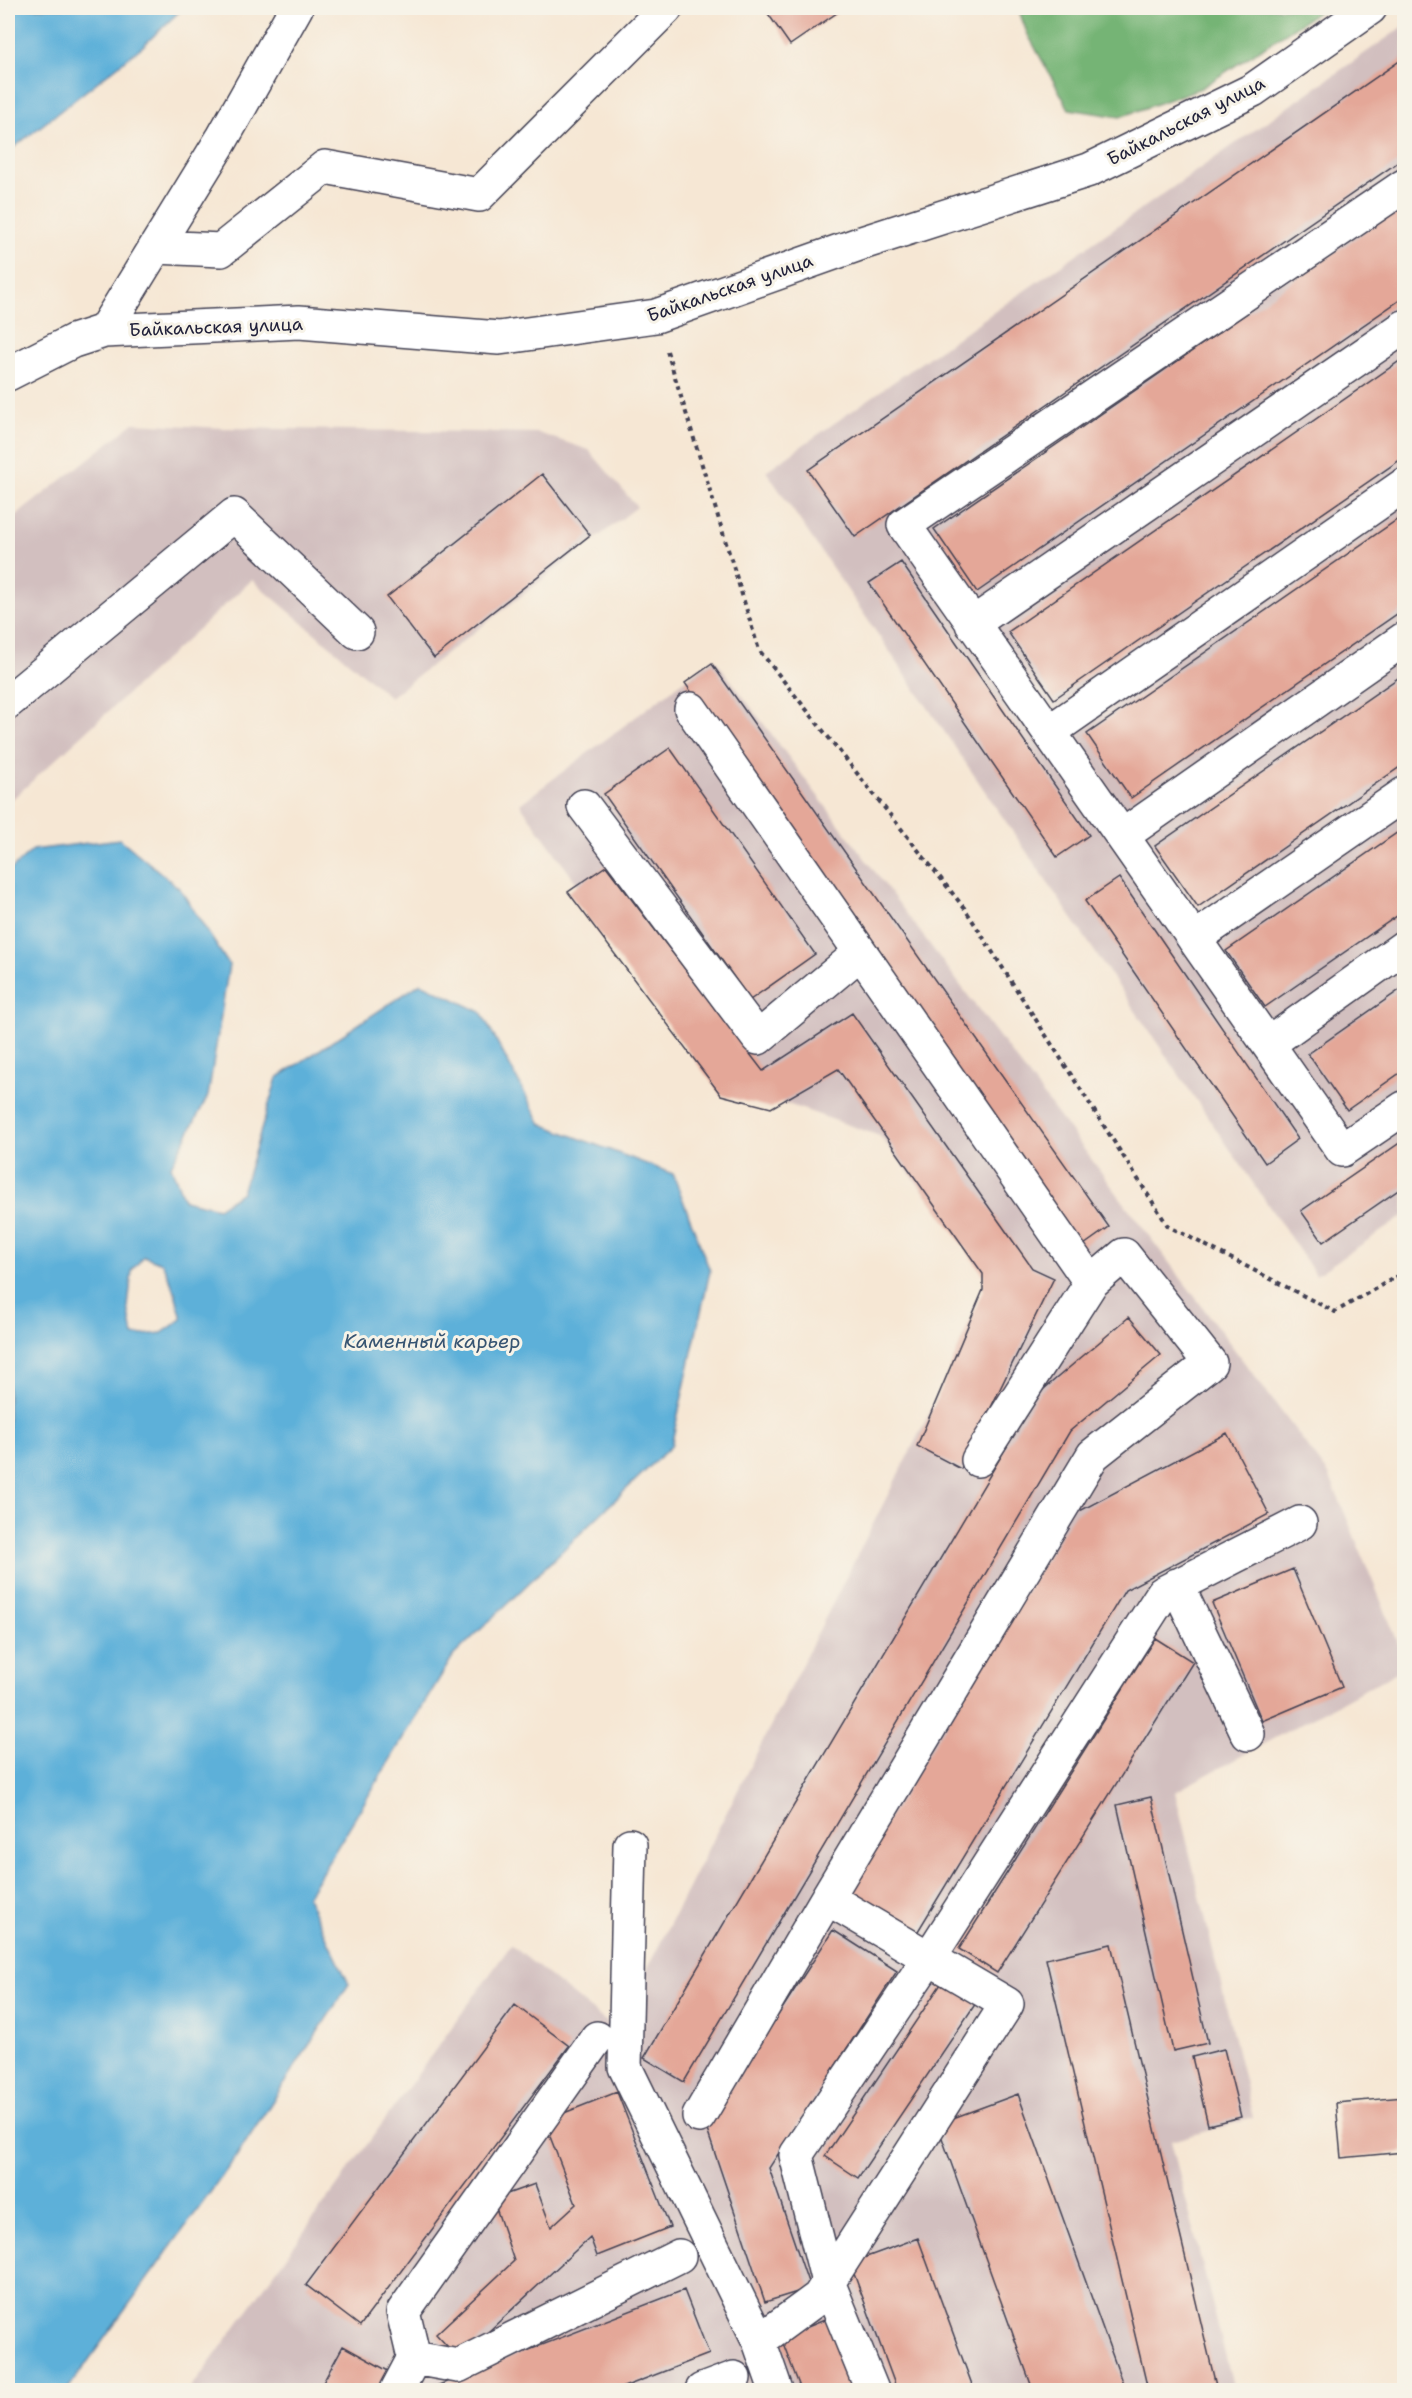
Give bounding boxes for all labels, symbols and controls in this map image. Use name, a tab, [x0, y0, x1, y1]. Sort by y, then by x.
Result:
street label: Байкальская улица	[1103, 71, 1269, 171]
street label: Байкальская улица	[644, 248, 816, 328]
street label: Байкальская улица	[129, 312, 303, 342]
water label: Каменный карьер	[343, 1328, 521, 1354]

